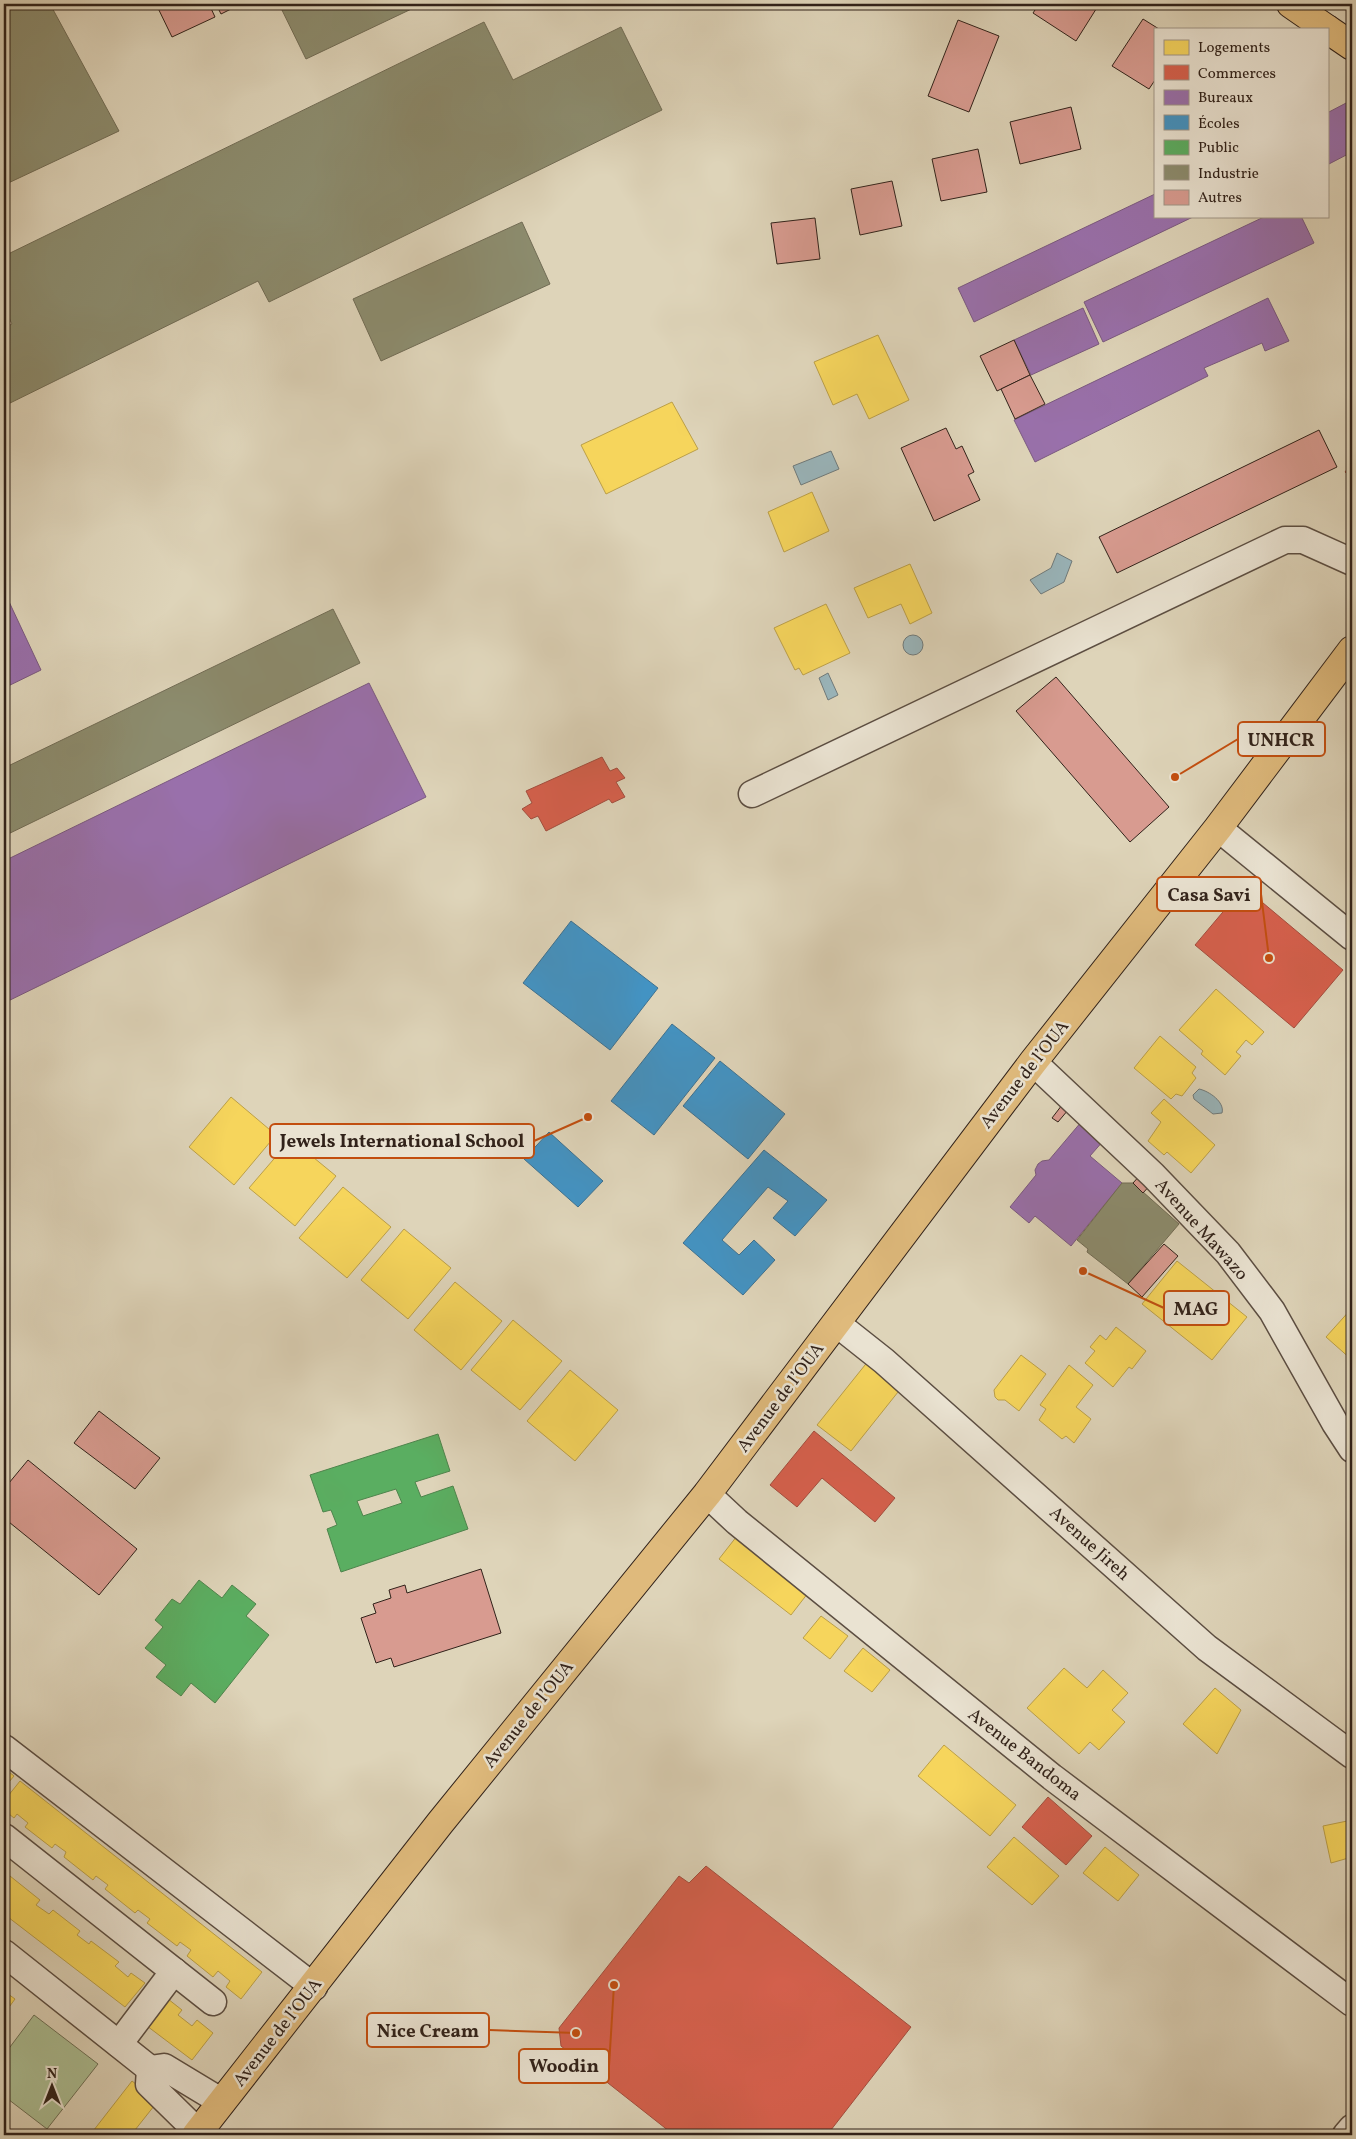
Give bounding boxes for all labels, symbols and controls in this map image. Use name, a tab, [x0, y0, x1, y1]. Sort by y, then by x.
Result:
legend	[1154, 28, 1328, 218]
text: Logements	[1198, 38, 1270, 59]
text: Commerces	[1198, 64, 1276, 85]
text: Bureaux	[1198, 88, 1253, 109]
text: Écoles	[1198, 114, 1240, 135]
text: Public	[1198, 138, 1239, 159]
text: Industrie	[1198, 164, 1259, 185]
text: Autres	[1198, 188, 1242, 209]
callout: UNHCR	[1238, 722, 1325, 756]
text: UNHCR	[1247, 728, 1315, 754]
callout: Casa Savi	[1157, 877, 1261, 911]
text: Casa Savi	[1167, 883, 1251, 909]
street label: Avenue de l’OUA	[975, 1015, 1076, 1134]
callout: Jewels International School	[270, 1124, 534, 1158]
text: Jewels International School	[279, 1129, 524, 1155]
street label: Avenue Mawazo	[1148, 1174, 1253, 1286]
callout: MAG	[1164, 1291, 1229, 1325]
text: MAG	[1174, 1297, 1218, 1323]
street label: Avenue de l’OUA	[732, 1338, 831, 1458]
street label: Avenue Jireh	[1043, 1501, 1135, 1587]
street label: Avenue de l’OUA	[478, 1656, 580, 1774]
street label: Avenue Bandoma	[962, 1703, 1086, 1808]
street label: Avenue de l’OUA	[228, 1973, 329, 2092]
callout: Nice Cream	[367, 2013, 489, 2047]
text: Nice Cream	[377, 2019, 479, 2045]
callout: Woodin	[519, 2049, 609, 2083]
text: Woodin	[529, 2054, 599, 2080]
north arrow	[28, 2062, 78, 2112]
text: N	[47, 2065, 57, 2084]

